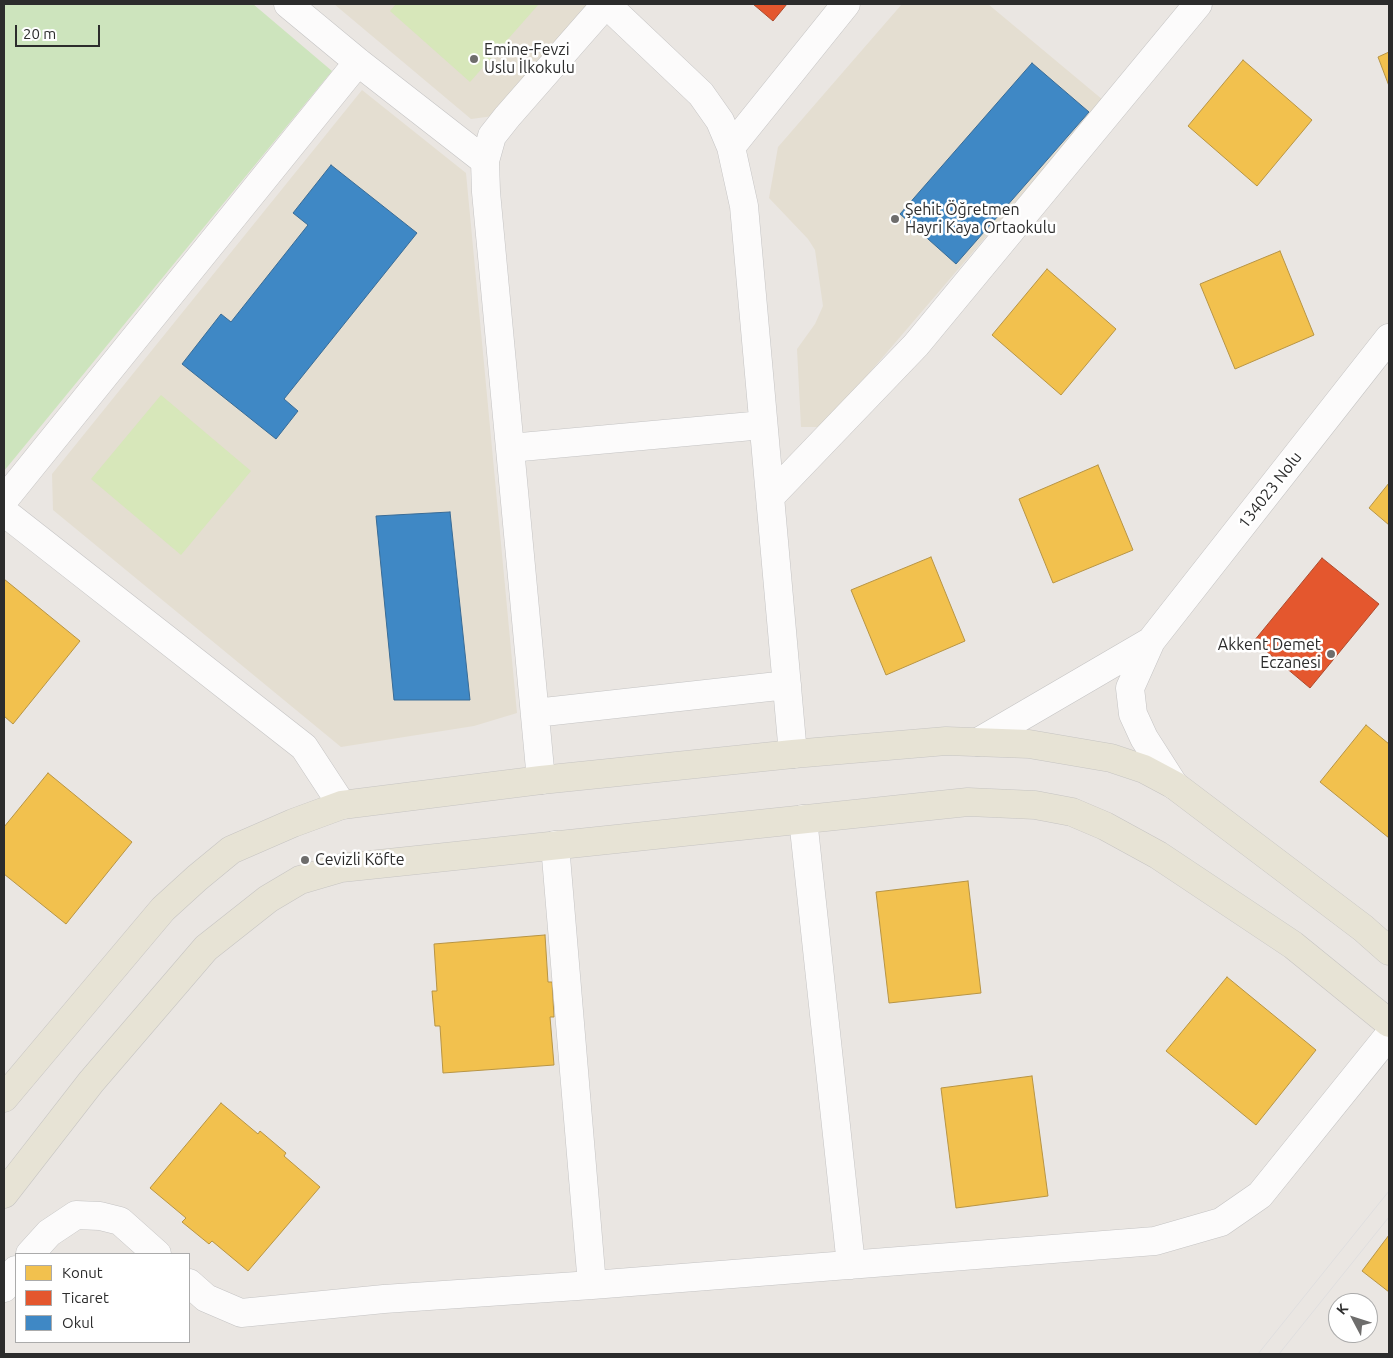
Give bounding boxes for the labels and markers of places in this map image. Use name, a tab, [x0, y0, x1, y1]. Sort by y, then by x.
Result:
place label: Emine-Fevzi Uslu İlkokulu	[484, 40, 575, 78]
marker: Emine-Fevzi Uslu İlkokulu	[468, 53, 480, 65]
place label: Şehit Öğretmen Hayri Kaya Ortaokulu	[905, 200, 1056, 238]
marker: Şehit Öğretmen Hayri Kaya Ortaokulu	[889, 213, 901, 225]
place label: Akkent Demet Eczanesi	[1218, 635, 1321, 673]
marker: Akkent Demet Eczanesi	[1325, 648, 1337, 660]
place label: Cevizli Köfte	[315, 850, 405, 870]
marker: Cevizli Köfte	[299, 854, 311, 866]

